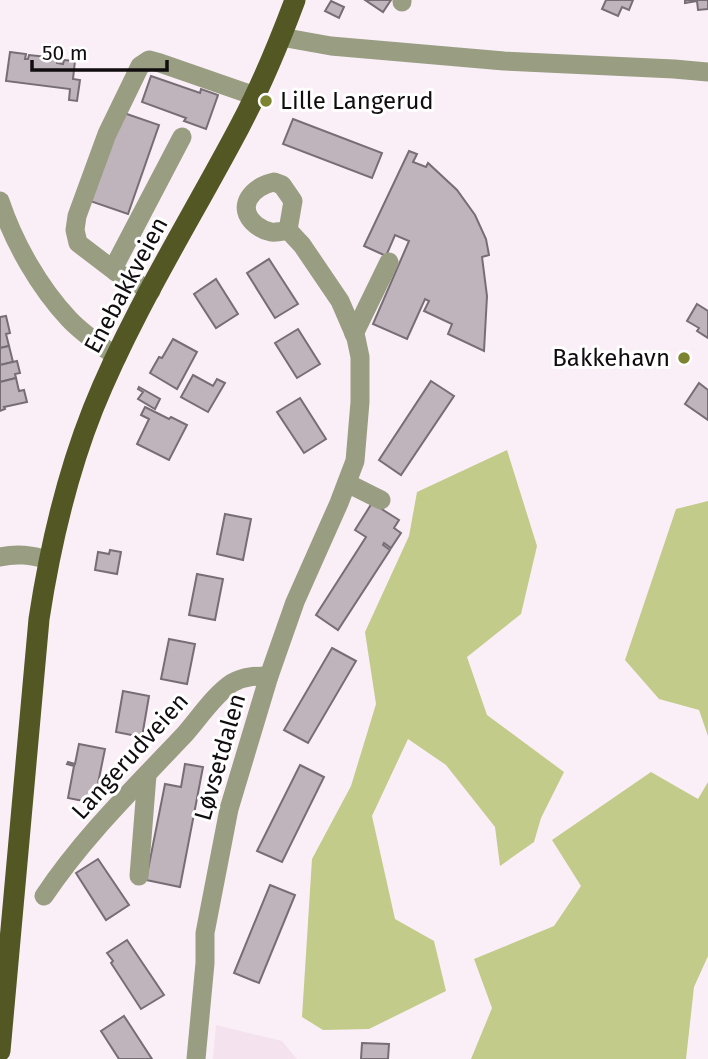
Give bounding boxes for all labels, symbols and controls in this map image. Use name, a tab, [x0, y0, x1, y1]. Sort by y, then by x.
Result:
scale bar	[32, 28, 166, 72]
text: 50 m	[42, 40, 88, 66]
place label: Lille Langerud	[280, 87, 434, 115]
marker: Lille Langerud	[258, 93, 274, 109]
street label: Enebakkveien	[78, 212, 174, 358]
place label: Bakkehavn	[552, 344, 670, 372]
marker: Bakkehavn	[676, 350, 692, 366]
street label: Langerudveien	[66, 687, 194, 825]
street label: Løvsetdalen	[189, 690, 251, 824]

